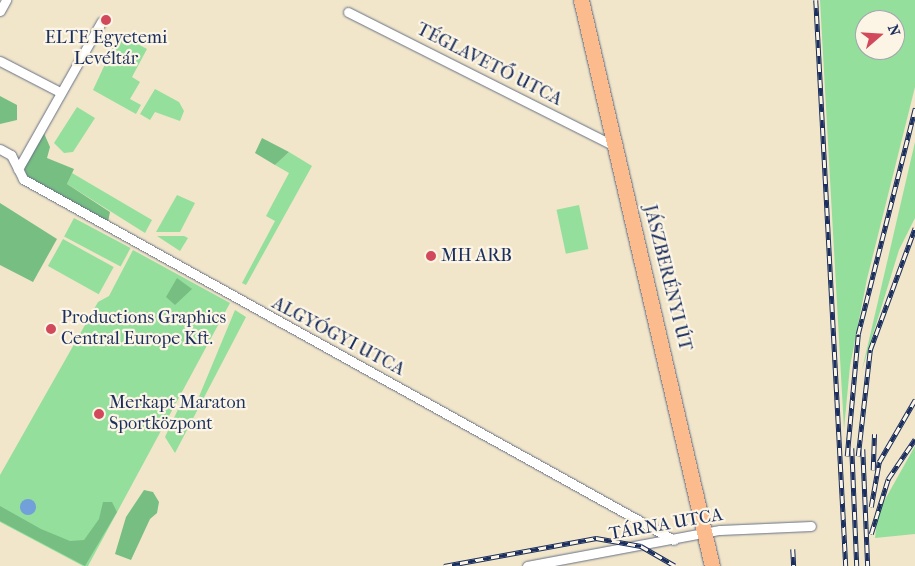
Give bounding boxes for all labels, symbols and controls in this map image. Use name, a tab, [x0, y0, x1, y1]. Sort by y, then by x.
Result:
north arrow	[855, 10, 905, 60]
marker: ELTE Egyetemi Levéltár	[100, 14, 112, 26]
street label: TÉGLAVETŐ UTCA	[413, 19, 565, 111]
text: N	[884, 22, 903, 38]
place label: ELTE Egyetemi Levéltár	[45, 28, 167, 70]
street label: JÁSZBERÉNYI ÚT	[638, 203, 696, 353]
place label: MH ARB	[441, 245, 512, 267]
marker: MH ARB	[425, 250, 437, 262]
street label: ALGYÓGYI UTCA	[268, 293, 408, 381]
place label: Productions Graphics Central Europe Kft.	[61, 308, 226, 350]
marker: Productions Graphics Central Europe Kft.	[45, 323, 57, 335]
place label: Merkapt Maraton Sportközpont	[109, 393, 246, 436]
marker: Merkapt Maraton Sportközpont	[93, 408, 105, 420]
street label: TÁRNA UTCA	[607, 504, 725, 546]

